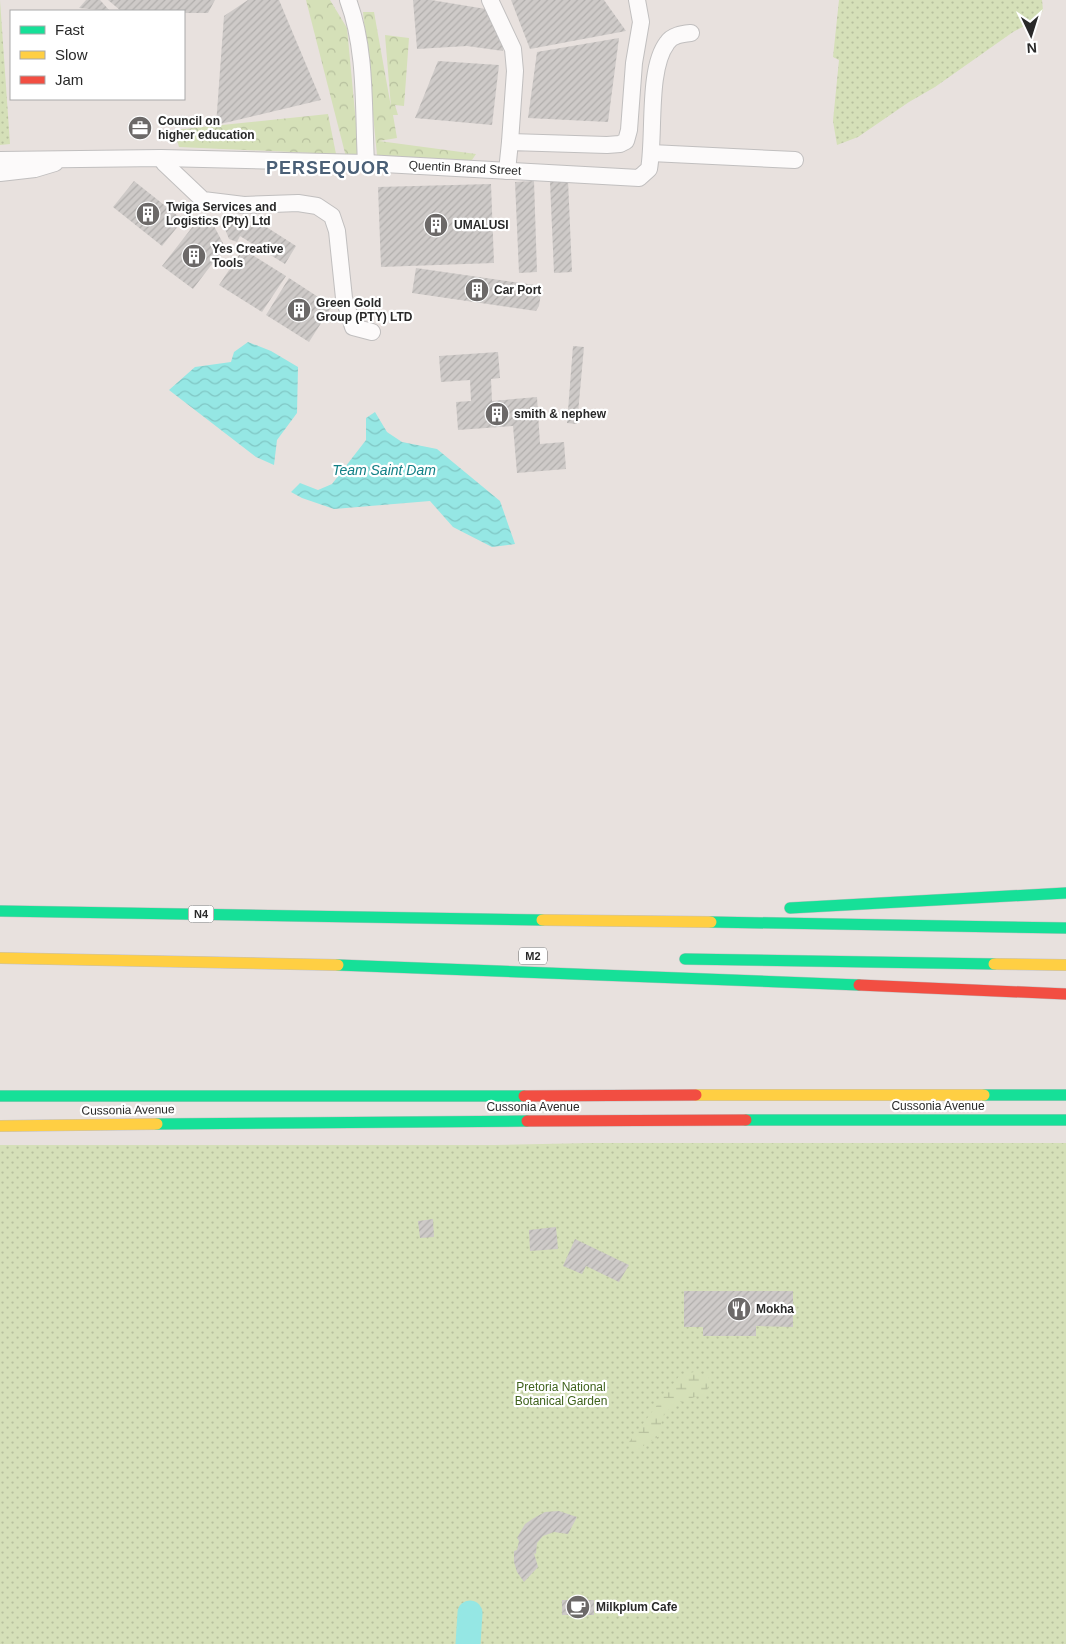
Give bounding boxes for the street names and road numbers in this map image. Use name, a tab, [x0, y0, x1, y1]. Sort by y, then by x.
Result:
street label: Quentin Brand Street	[408, 158, 522, 178]
road number: N4	[188, 906, 214, 922]
road number: M2	[519, 948, 547, 964]
street label: Cussonia Avenue	[891, 1099, 985, 1113]
street label: Cussonia Avenue	[486, 1100, 580, 1114]
street label: Cussonia Avenue	[81, 1102, 175, 1118]

